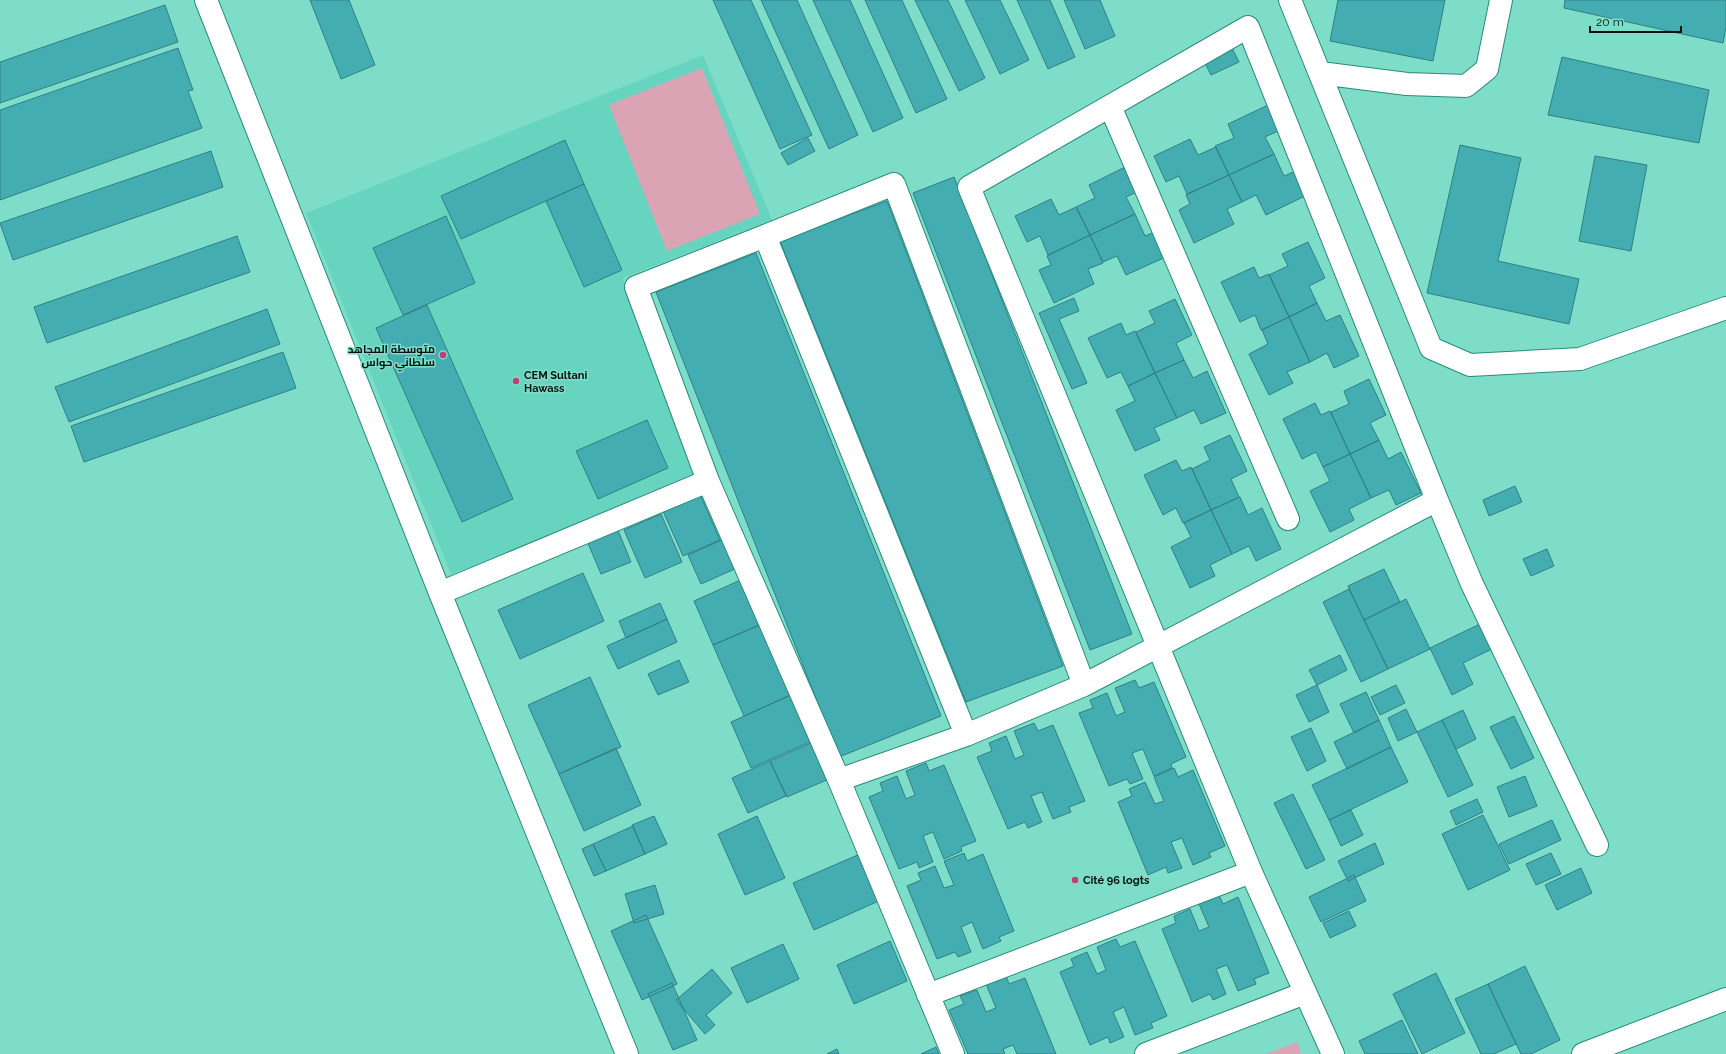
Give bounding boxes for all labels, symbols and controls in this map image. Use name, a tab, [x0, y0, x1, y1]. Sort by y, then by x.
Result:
scale bar	[1590, 8, 1681, 34]
text: 20 m	[1596, 15, 1624, 29]
place label: متوسطة المجاهد سلطاني حواس	[348, 343, 435, 372]
marker: متوسطة المجاهد سلطاني حواس	[438, 350, 448, 360]
place label: CEM Sultani Hawass	[524, 369, 587, 395]
marker: CEM Sultani Hawass	[511, 376, 521, 386]
place label: Cité 96 logts	[1083, 874, 1150, 887]
marker: Cité 96 logts	[1070, 875, 1080, 885]

